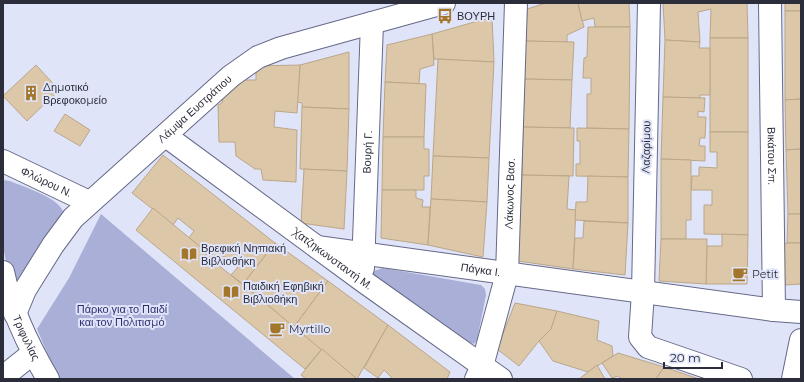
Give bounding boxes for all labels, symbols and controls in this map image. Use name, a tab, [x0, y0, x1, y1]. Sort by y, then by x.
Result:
bus stop icon: ΒΟΥΡΗ	[436, 7, 454, 25]
place label: ΒΟΥΡΗ	[457, 9, 495, 23]
street label: Λάμψα Ευστράτιου	[155, 72, 234, 146]
place label: Δημοτικό Βρεφοκομείο	[43, 80, 107, 107]
building icon: Δημοτικό Βρεφοκομείο	[22, 84, 40, 102]
street label: Λαζαρίμου	[639, 120, 653, 174]
street label: Βικάτου Σπ.	[765, 127, 779, 185]
street label: Βουρή Γ.	[359, 130, 375, 174]
street label: Λάκωνος Βασ.	[501, 158, 518, 229]
street label: Φλώρου Ν.	[19, 164, 74, 200]
street label: Χατζηκωνσταντή Μ.	[289, 224, 375, 292]
place label: Βρεφική Νηπιακή Βιβλιοθήκη	[201, 241, 286, 268]
library icon: Βρεφική Νηπιακή Βιβλιοθήκη	[180, 245, 198, 263]
street label: Πάγκα Ι.	[460, 260, 501, 279]
cafe icon: Petit	[731, 265, 749, 283]
place label: Petit	[752, 267, 779, 281]
place label: Παιδική Εφηβική Βιβλιοθήκη	[243, 279, 324, 306]
library icon: Παιδική Εφηβική Βιβλιοθήκη	[222, 283, 240, 301]
park label: Πάρκο για το Παιδί και τον Πολιτισμό	[77, 302, 168, 329]
street label: Τριφυλίας	[10, 313, 43, 363]
cafe icon: Myrtillo	[268, 320, 286, 338]
place label: Myrtillo	[289, 322, 330, 336]
scale bar	[664, 344, 722, 370]
text: 20 m	[670, 350, 701, 365]

